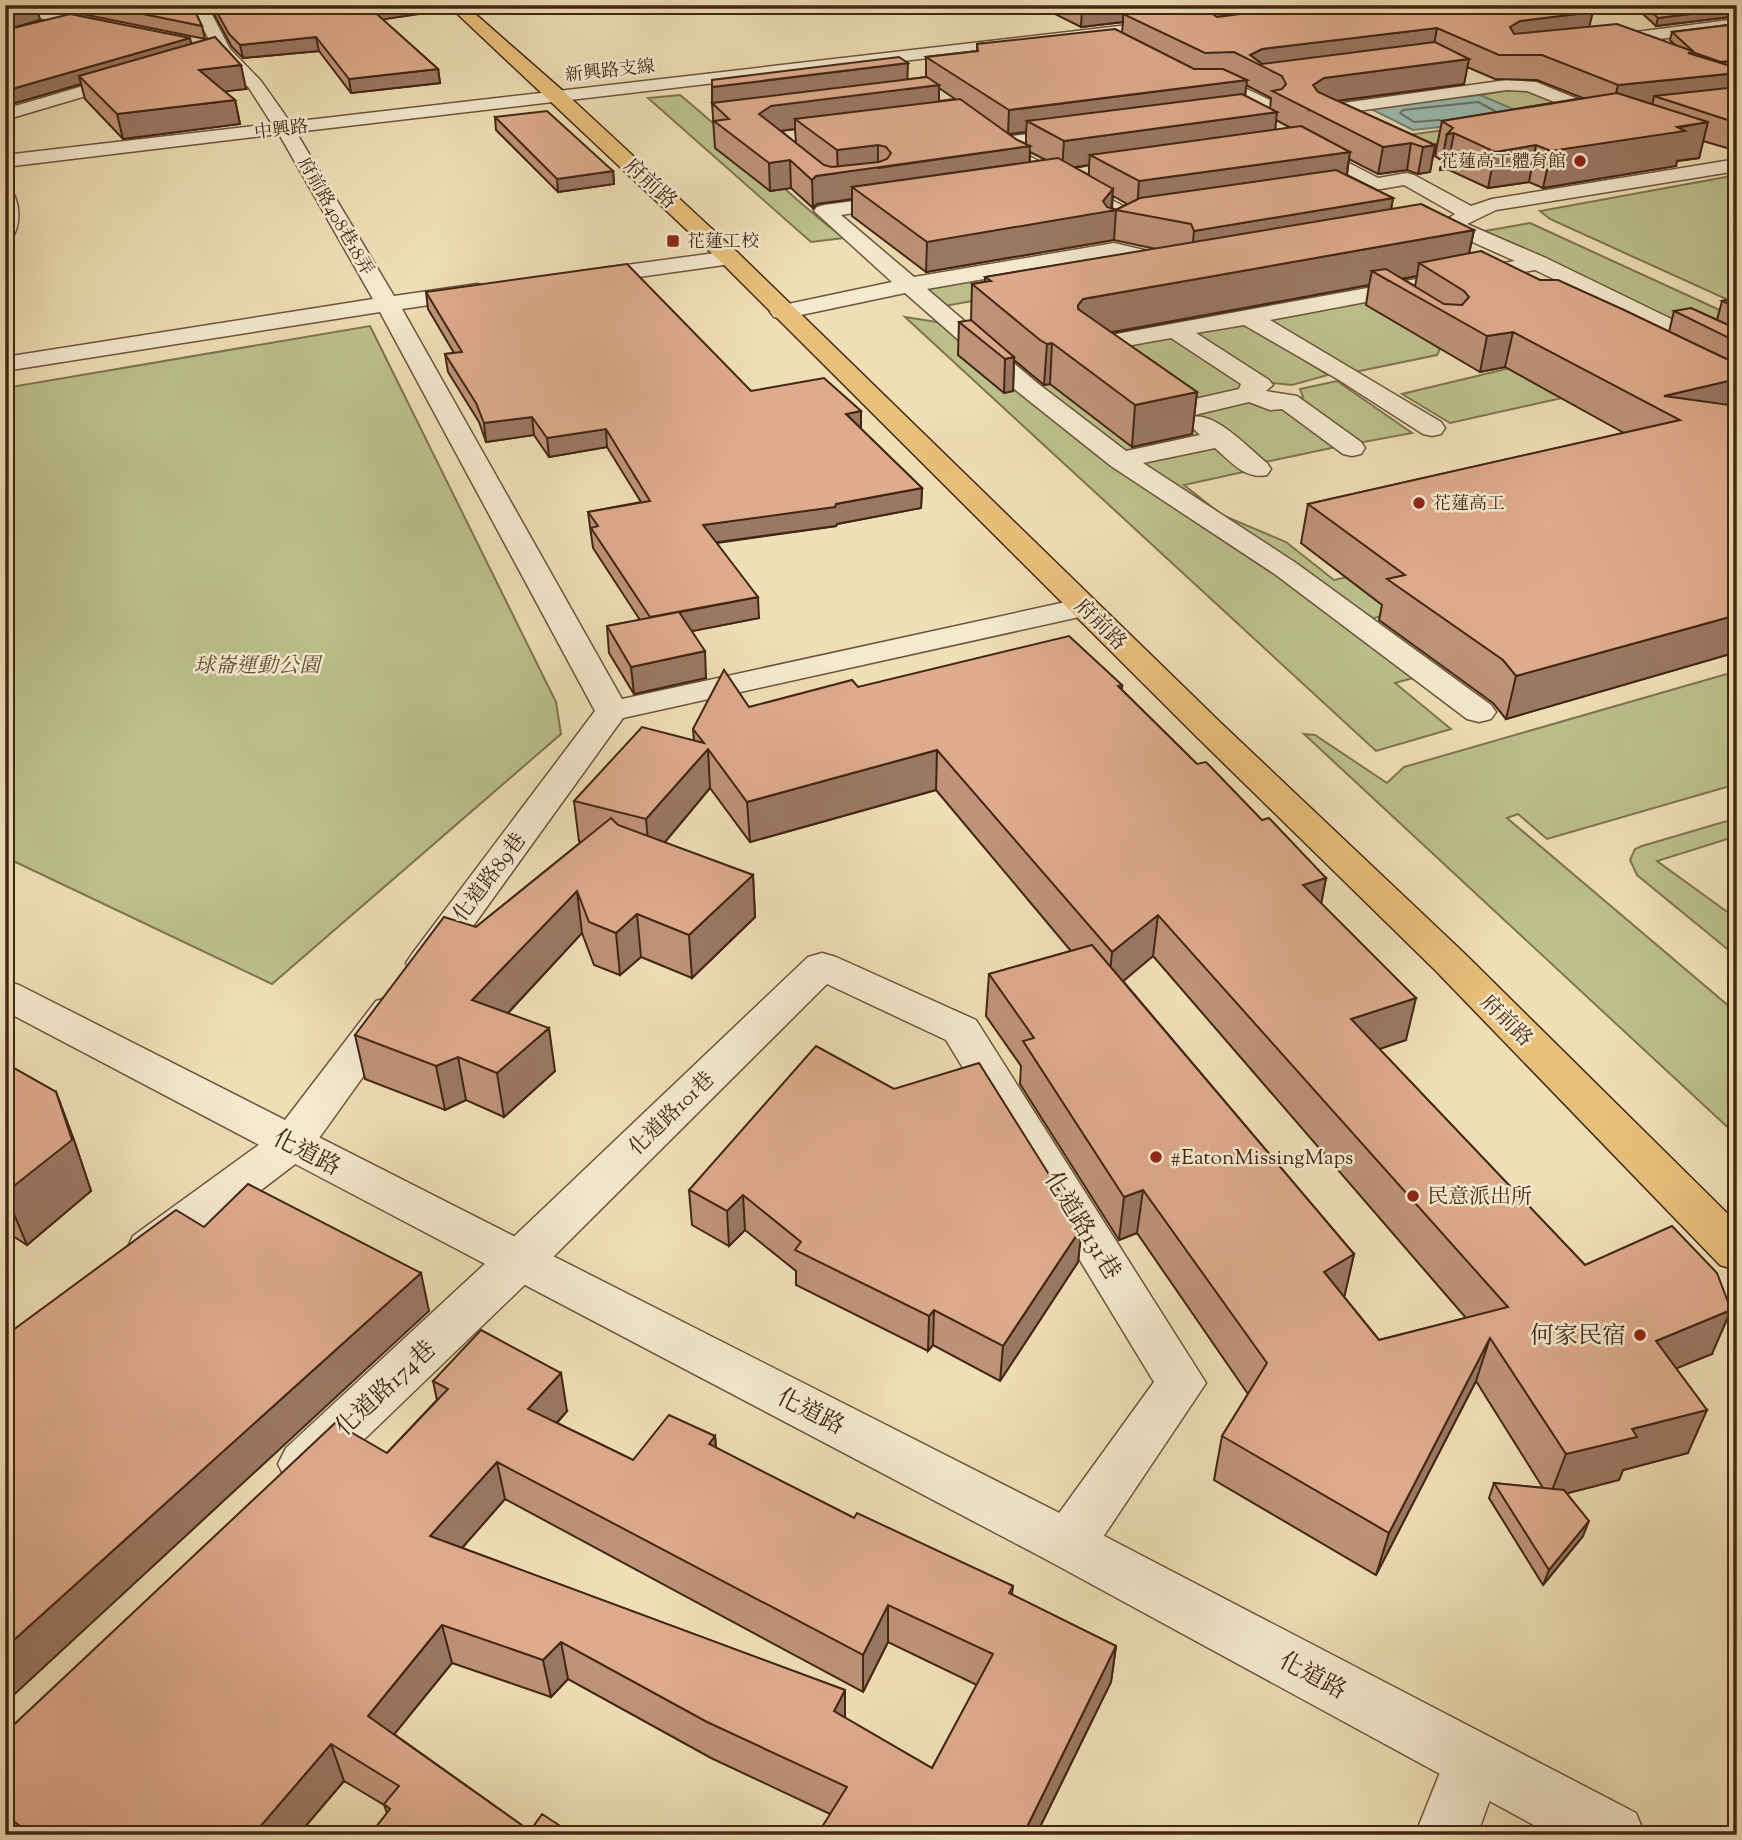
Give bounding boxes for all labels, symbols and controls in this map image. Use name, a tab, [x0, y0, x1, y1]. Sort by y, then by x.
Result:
street label: 新興路支線	[564, 54, 656, 90]
street label: 中興路	[253, 115, 310, 147]
place label: 花蓮高工體育館	[1440, 150, 1566, 176]
street label: 府前路	[616, 152, 683, 217]
street label: 府前路408巷18弄	[290, 153, 379, 281]
marker: 花蓮高工體育館	[1572, 153, 1588, 169]
place label: 花蓮工校	[687, 230, 759, 256]
marker: 花蓮工校	[665, 233, 681, 249]
place label: 花蓮高工	[1433, 492, 1505, 518]
marker: 花蓮高工	[1411, 495, 1427, 511]
street label: 府前路	[1067, 593, 1132, 658]
park label: 球崙運動公園	[194, 652, 323, 682]
street label: 化道路89巷	[447, 827, 534, 929]
street label: 府前路	[1473, 989, 1538, 1054]
street label: 化道路101巷	[623, 1066, 722, 1163]
street label: 化道路	[266, 1122, 346, 1185]
place label: #EatonMissingMaps	[1170, 1144, 1353, 1174]
marker: #EatonMissingMaps	[1148, 1149, 1164, 1165]
street label: 化道路131巷	[1035, 1165, 1128, 1287]
place label: 民意派出所	[1427, 1183, 1532, 1213]
marker: 民意派出所	[1405, 1188, 1421, 1204]
place label: 何家民宿	[1530, 1320, 1626, 1354]
marker: 何家民宿	[1632, 1327, 1648, 1343]
street label: 化道路174巷	[328, 1334, 444, 1445]
street label: 化道路	[770, 1381, 850, 1444]
street label: 化道路	[1272, 1645, 1352, 1709]

